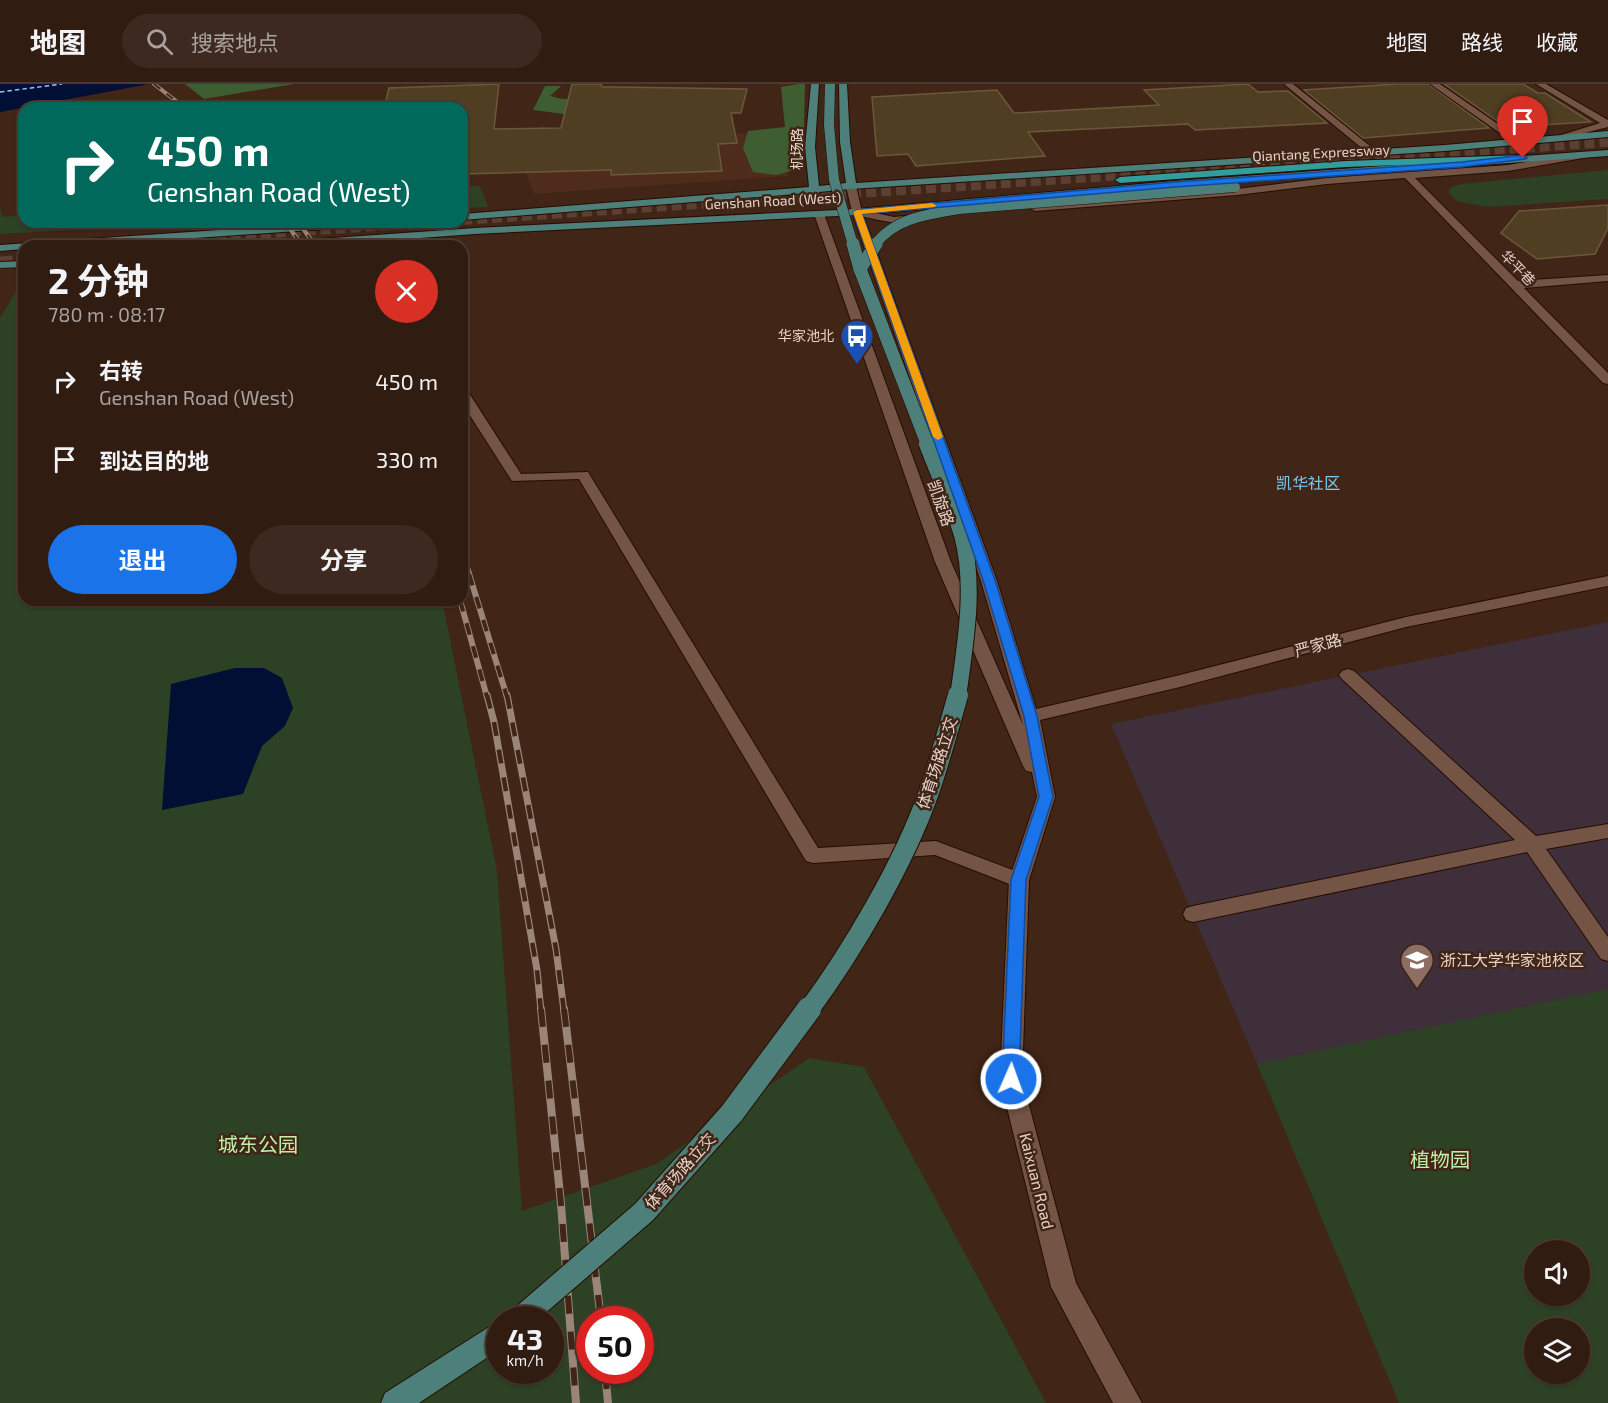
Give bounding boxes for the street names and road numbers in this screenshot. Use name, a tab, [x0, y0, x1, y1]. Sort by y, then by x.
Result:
street label: 机场路	[788, 128, 805, 170]
street label: Qiantang Expressway	[1252, 140, 1391, 165]
street label: Genshan Road (West)	[704, 188, 842, 213]
street label: 华平巷	[1498, 247, 1539, 289]
street label: 凯旋路	[924, 477, 959, 529]
street label: 严家路	[1292, 629, 1344, 660]
street label: 体育场路立交	[913, 714, 960, 811]
street label: 体育场路立交	[640, 1129, 719, 1213]
street label: Kaixuan Road	[1016, 1131, 1059, 1231]

